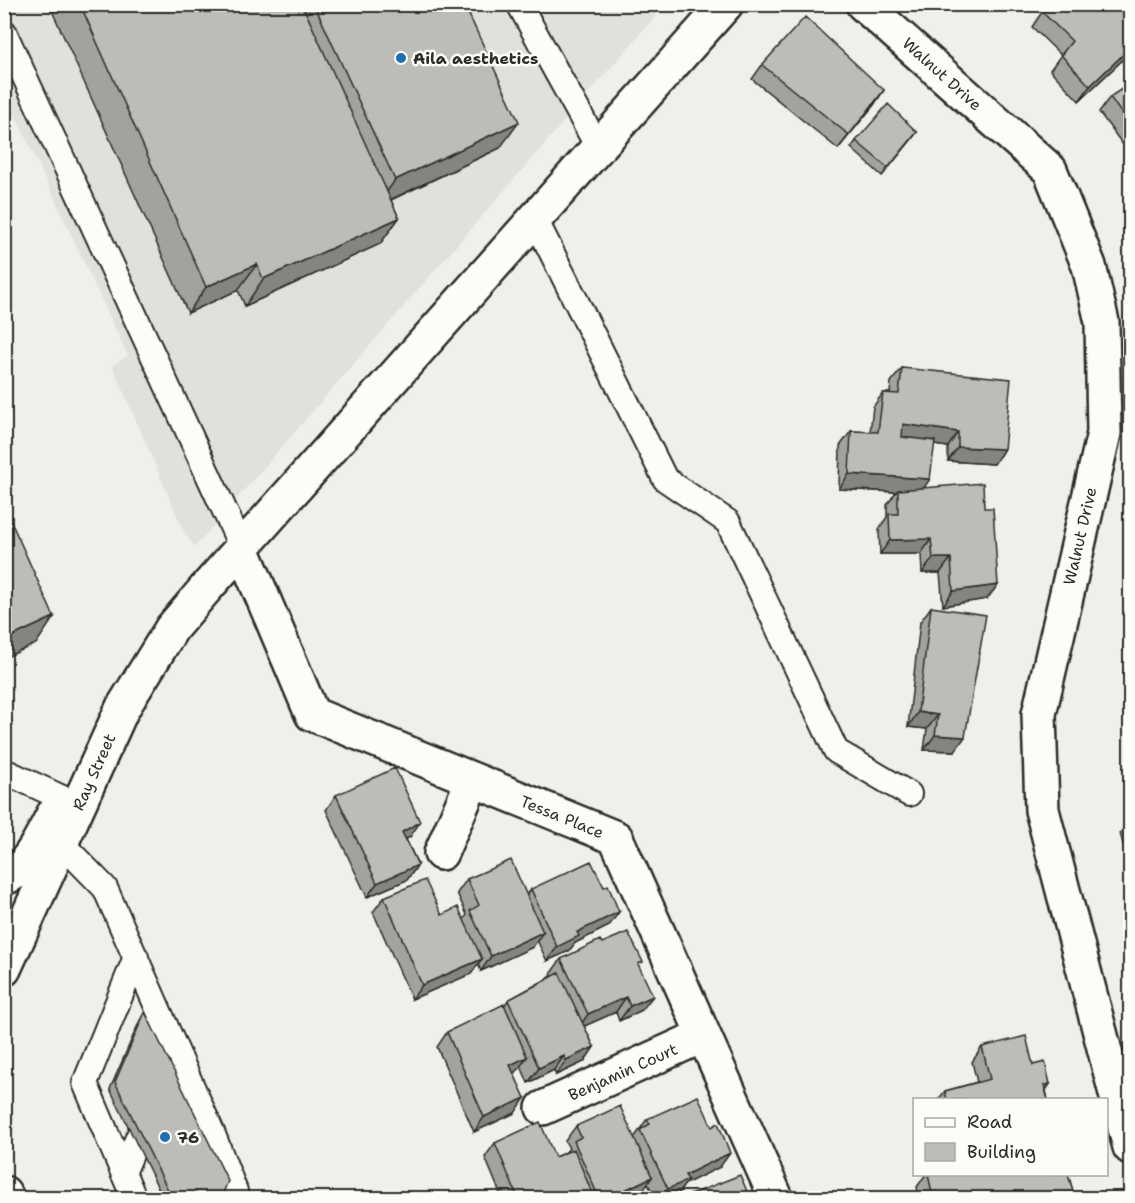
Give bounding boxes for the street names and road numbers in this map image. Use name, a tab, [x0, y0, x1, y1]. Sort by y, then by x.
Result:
street label: Walnut Drive	[898, 33, 986, 115]
street label: Walnut Drive	[1059, 485, 1101, 587]
street label: Ray Street	[68, 730, 120, 814]
street label: Tessa Place	[517, 791, 607, 843]
street label: Benjamin Court	[565, 1038, 681, 1106]

